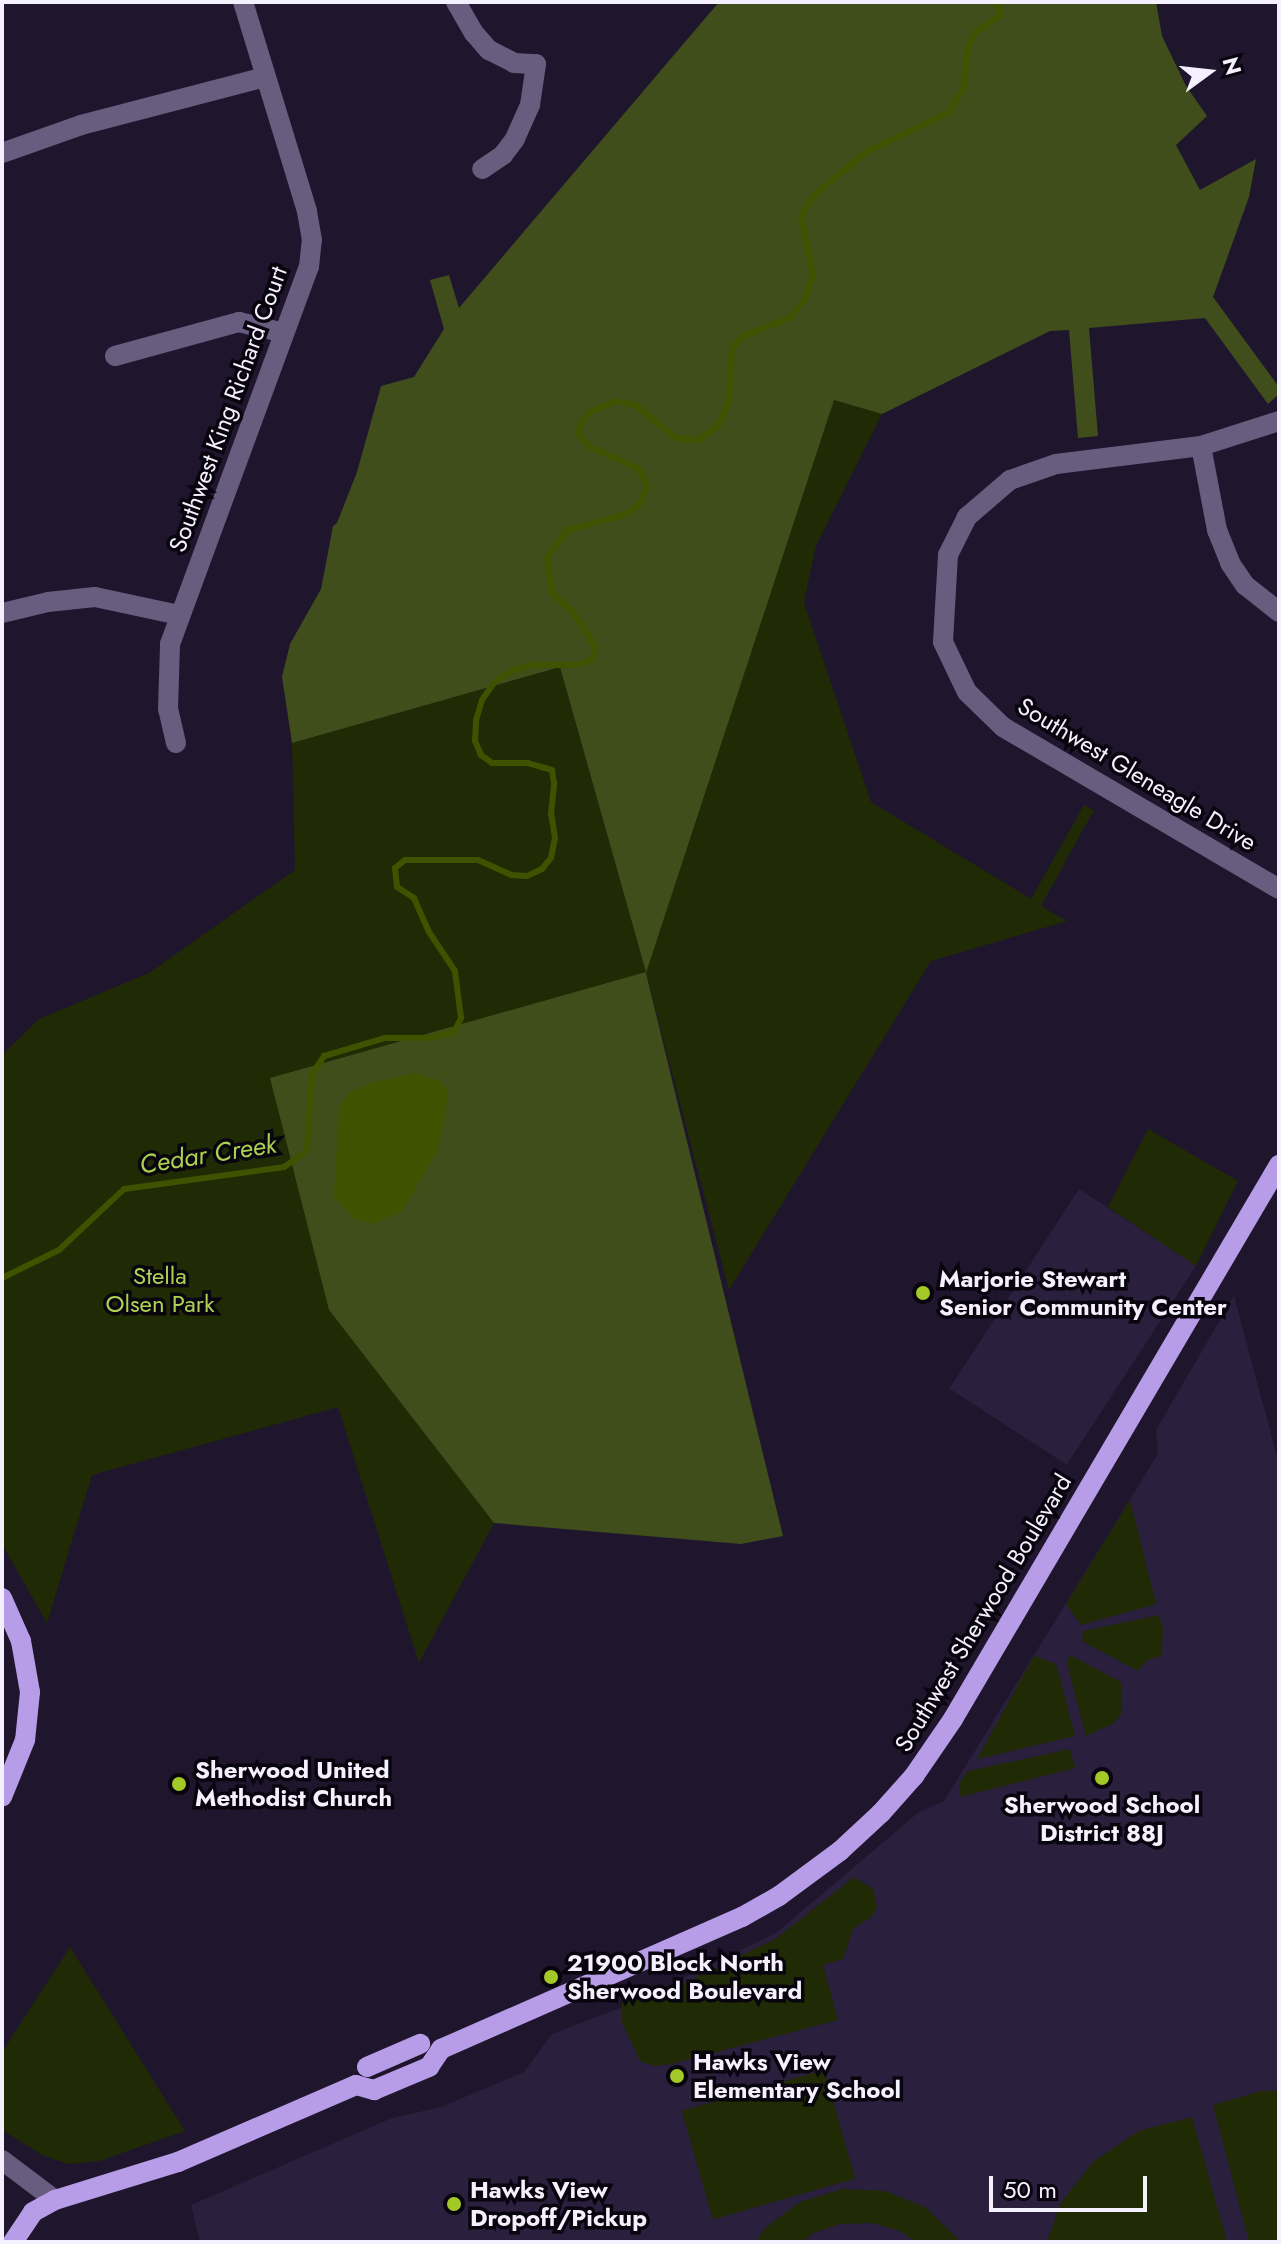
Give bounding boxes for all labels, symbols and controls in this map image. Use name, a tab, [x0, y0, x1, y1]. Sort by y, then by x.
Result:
north arrow	[1169, 32, 1249, 112]
text: N	[1214, 53, 1250, 78]
street label: Southwest King Richard Court	[163, 262, 293, 556]
street label: Southwest Gleneagle Drive	[1013, 691, 1261, 857]
water label: Cedar Creek	[137, 1129, 279, 1181]
park label: Stella Olsen Park	[105, 1262, 215, 1318]
place label: Marjorie Stewart Senior Community Center	[939, 1265, 1227, 1321]
marker: Marjorie Stewart Senior Community Center	[914, 1284, 932, 1302]
street label: Southwest Sherwood Boulevard	[889, 1469, 1077, 1757]
place label: Sherwood United Methodist Church	[195, 1756, 392, 1812]
marker: Sherwood School District 88J	[1093, 1769, 1111, 1787]
marker: Sherwood United Methodist Church	[170, 1775, 188, 1793]
place label: Sherwood School District 88J	[1004, 1791, 1200, 1847]
place label: 21900 Block North Sherwood Boulevard	[567, 1949, 802, 2005]
marker: 21900 Block North Sherwood Boulevard	[542, 1968, 560, 1986]
place label: Hawks View Elementary School	[693, 2048, 901, 2104]
marker: Hawks View Elementary School	[668, 2067, 686, 2085]
scale bar	[993, 2160, 1151, 2210]
text: 50 m	[1003, 2172, 1057, 2207]
place label: Hawks View Dropoff/Pickup	[470, 2176, 647, 2232]
marker: Hawks View Dropoff/Pickup	[445, 2195, 463, 2213]

